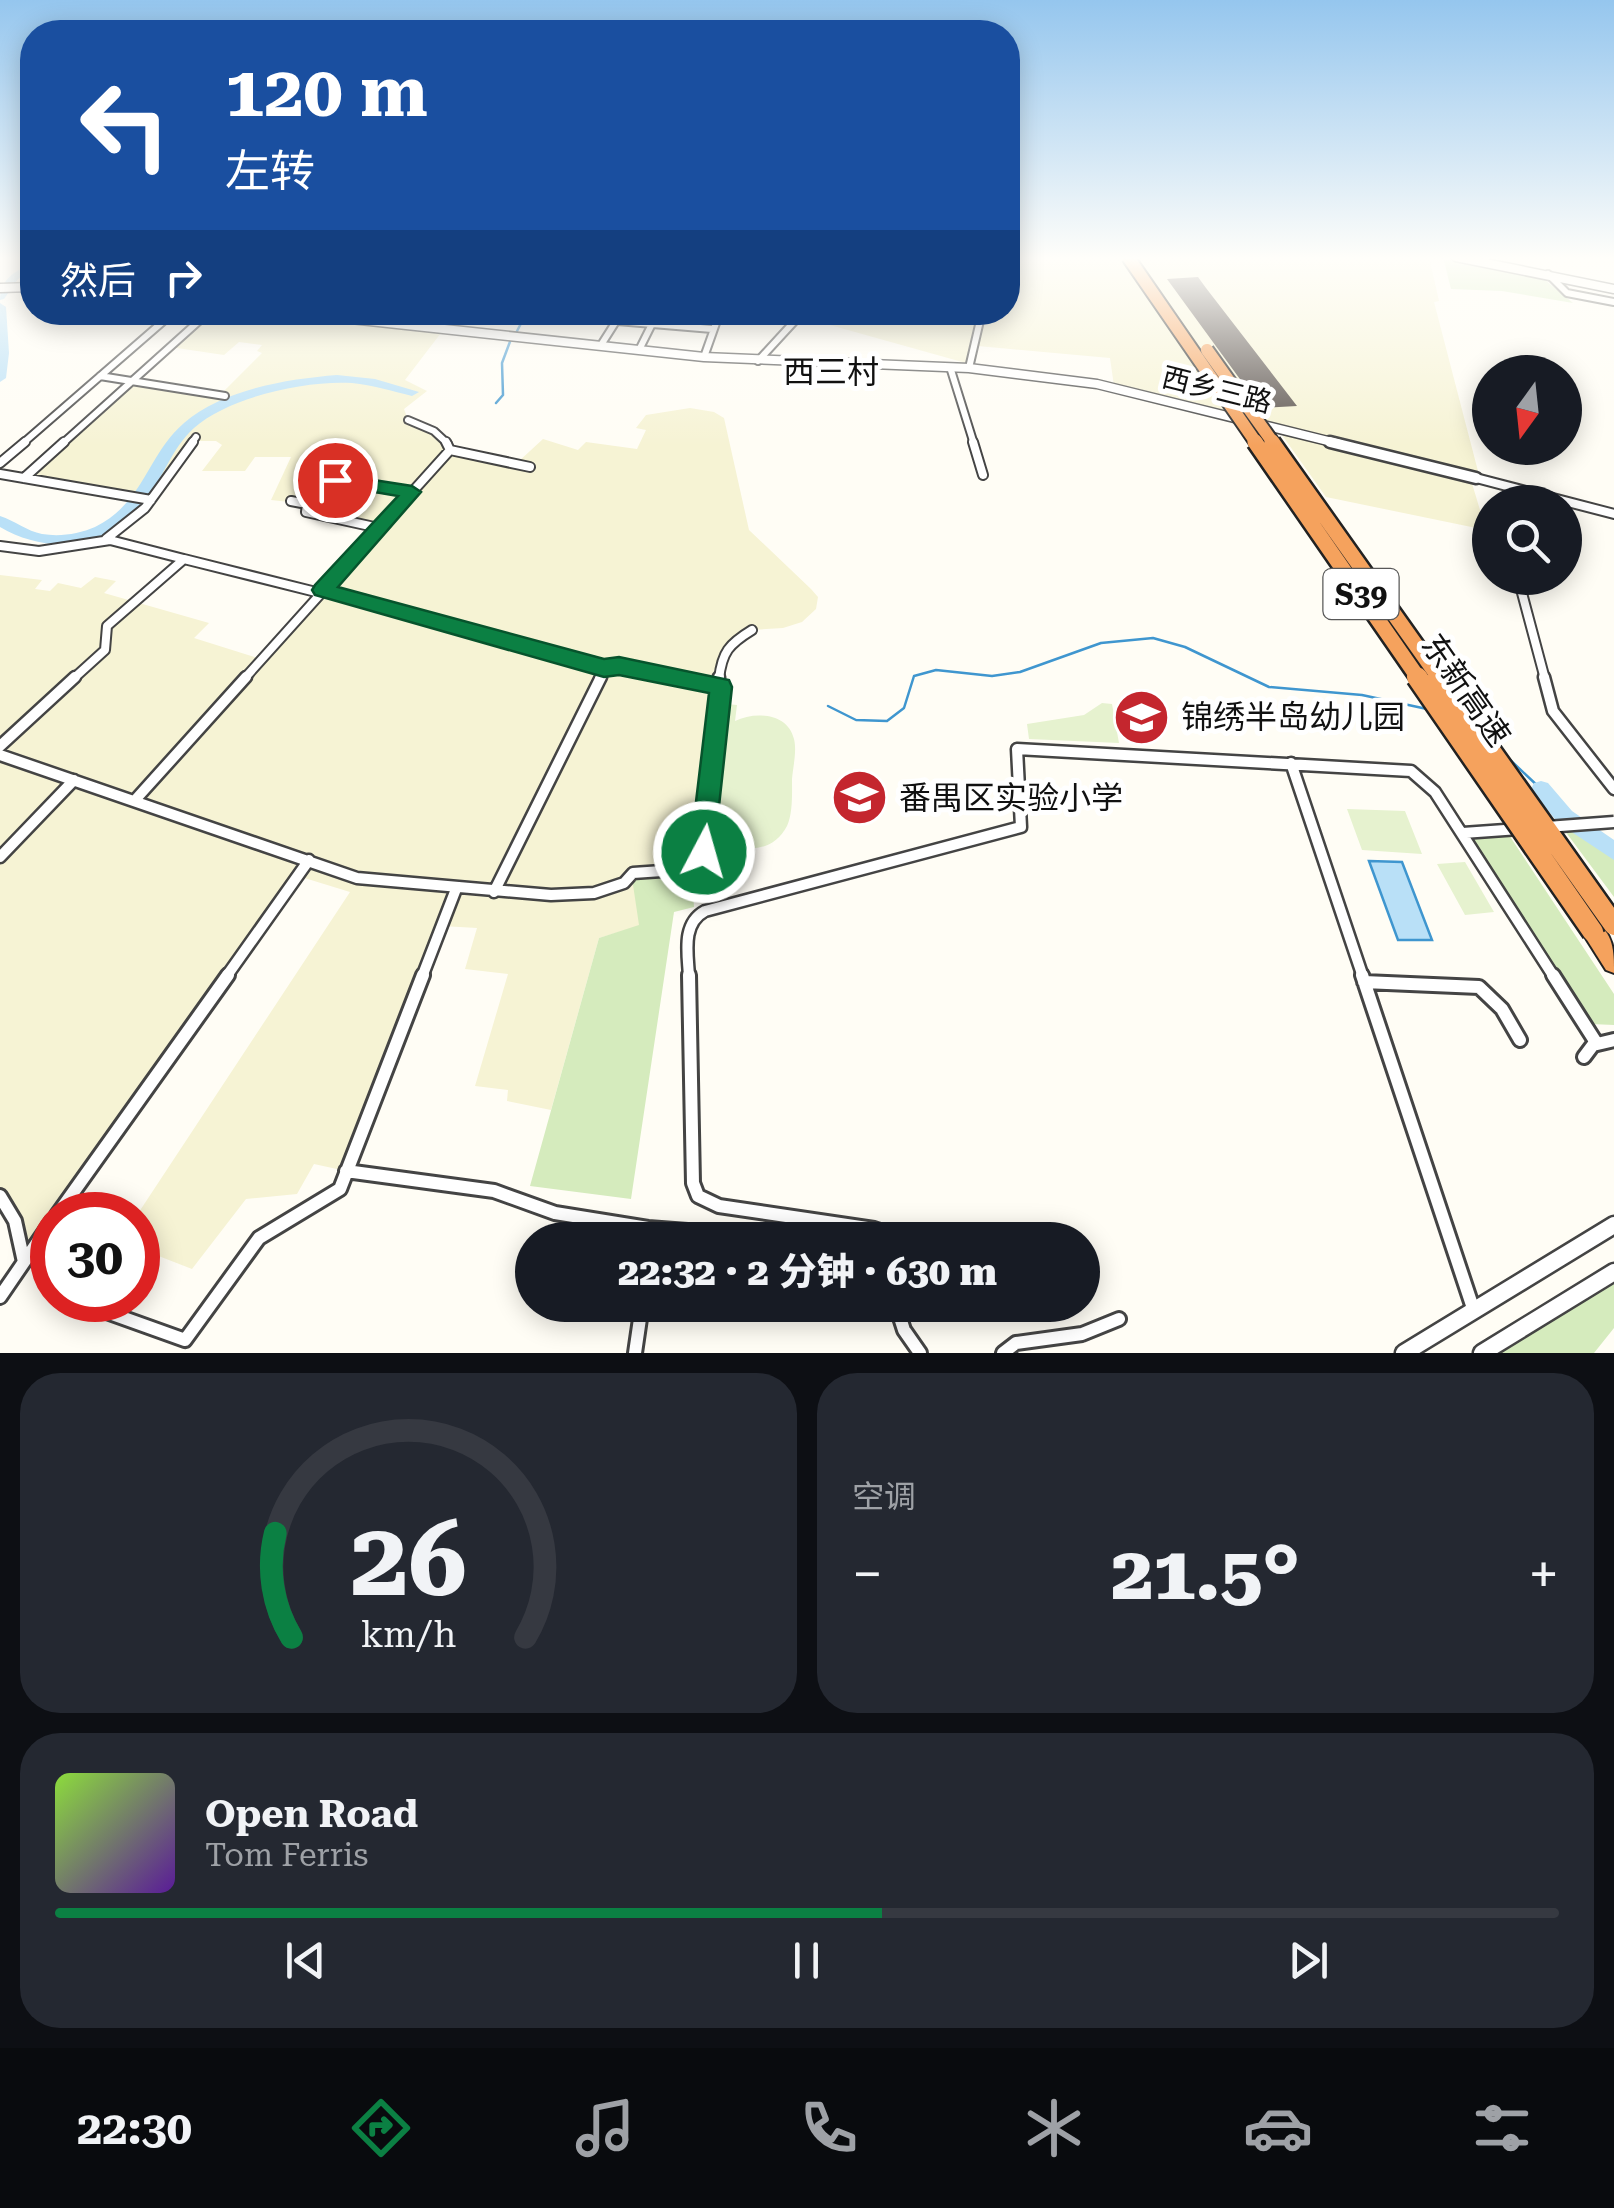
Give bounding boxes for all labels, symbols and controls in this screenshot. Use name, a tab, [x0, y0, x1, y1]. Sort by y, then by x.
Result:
text: 120 m	[225, 51, 428, 133]
icon: left	[60, 60, 190, 190]
text: 左转	[225, 145, 315, 198]
icon: right	[156, 250, 211, 305]
text: 然后	[60, 259, 136, 303]
district label: 西三村	[783, 353, 879, 391]
north arrow	[1472, 355, 1582, 465]
map controls	[1472, 355, 1582, 595]
street label: 西乡三路	[1159, 360, 1275, 420]
pin	[293, 438, 378, 523]
icon: arrive	[308, 453, 363, 508]
button: search	[1472, 485, 1582, 595]
road number: S39	[1324, 569, 1398, 619]
street label: 东新高速	[1414, 627, 1518, 753]
school or university icon: 锦绣半岛幼儿园	[1112, 687, 1172, 747]
place label: 锦绣半岛幼儿园	[1181, 698, 1405, 736]
school or university icon: 番禺区实验小学	[830, 768, 890, 828]
place label: 番禺区实验小学	[899, 779, 1123, 817]
position arrow	[652, 800, 756, 904]
speed limit sign: 30	[30, 1192, 160, 1322]
text: 22:32 · 2 分钟 · 630 m	[618, 1250, 997, 1294]
text: 空调	[852, 1478, 916, 1516]
text: 26	[350, 1499, 467, 1620]
text: 21.5°	[1111, 1529, 1300, 1617]
text: −	[852, 1542, 883, 1606]
text: +	[1528, 1542, 1559, 1606]
text: km/h	[361, 1614, 456, 1656]
text: Open Road	[205, 1792, 418, 1836]
text: Tom Ferris	[205, 1836, 368, 1874]
icon: previous	[278, 1933, 333, 1988]
icon: pause	[779, 1933, 834, 1988]
icon: next	[1281, 1933, 1336, 1988]
icon: directions	[346, 2093, 416, 2163]
icon: music	[570, 2093, 640, 2163]
icon: phone	[794, 2093, 864, 2163]
icon: climate	[1019, 2093, 1089, 2163]
icon: car	[1243, 2093, 1313, 2163]
icon: filters	[1467, 2093, 1537, 2163]
text: 22:30	[77, 2102, 192, 2155]

